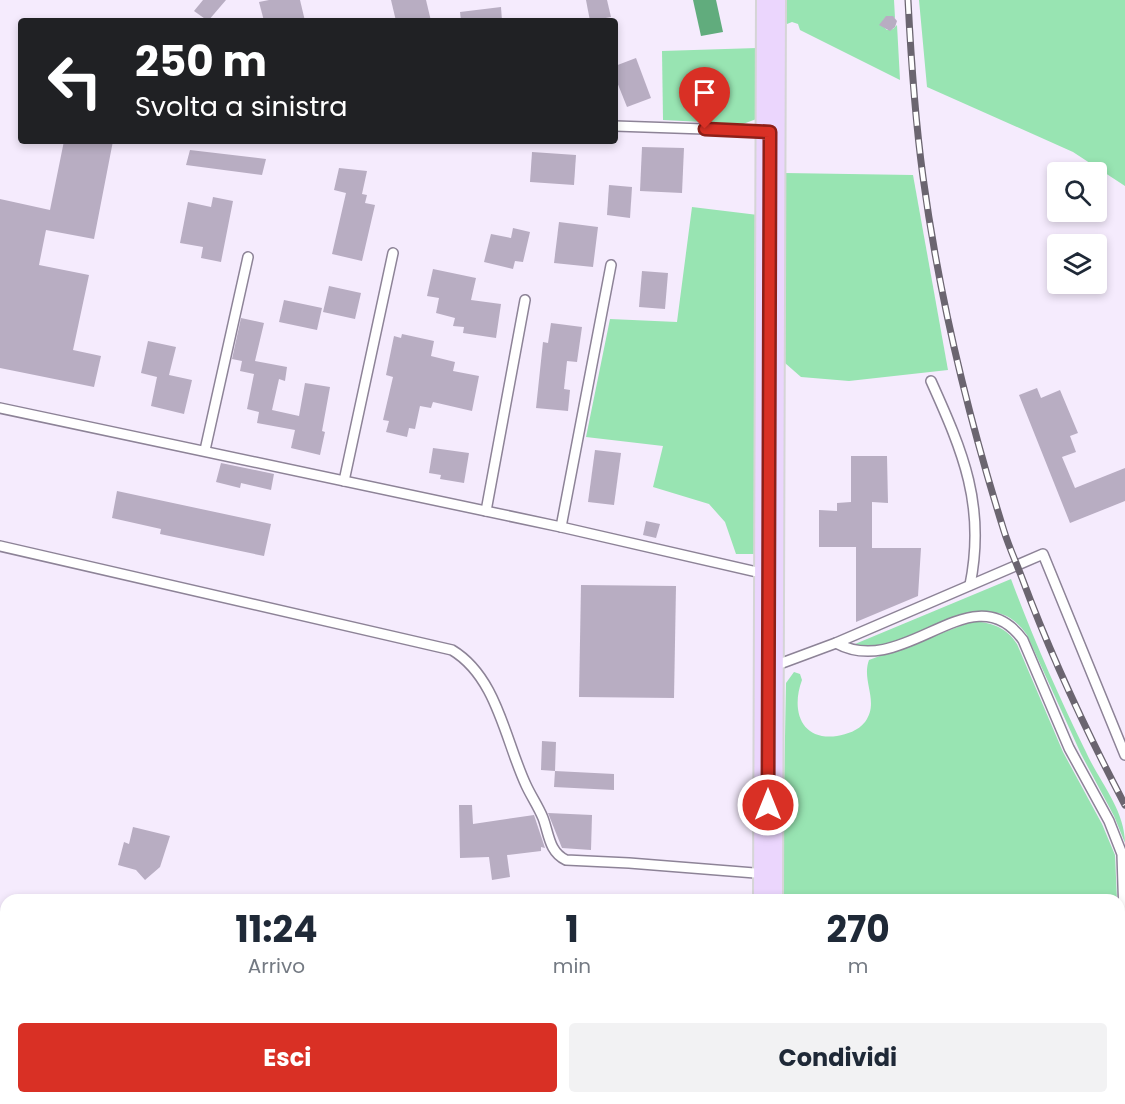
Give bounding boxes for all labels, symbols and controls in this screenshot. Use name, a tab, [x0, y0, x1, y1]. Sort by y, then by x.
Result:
text: 250 m	[135, 32, 267, 91]
icon: left	[36, 42, 114, 120]
pin	[679, 67, 730, 129]
icon: arrive	[688, 76, 721, 109]
text: Svolta a sinistra	[135, 88, 348, 125]
map controls	[1047, 162, 1107, 294]
button: search	[1047, 162, 1107, 222]
button: layers	[1047, 234, 1107, 294]
position arrow	[736, 773, 800, 837]
text: 11:24	[235, 904, 318, 955]
text: 1	[565, 904, 579, 955]
text: 270	[826, 904, 890, 955]
text: Arrivo	[248, 952, 305, 980]
text: min	[553, 952, 591, 980]
text: m	[848, 952, 868, 980]
button: Esci	[18, 1023, 557, 1092]
button: Condividi	[569, 1023, 1107, 1092]

